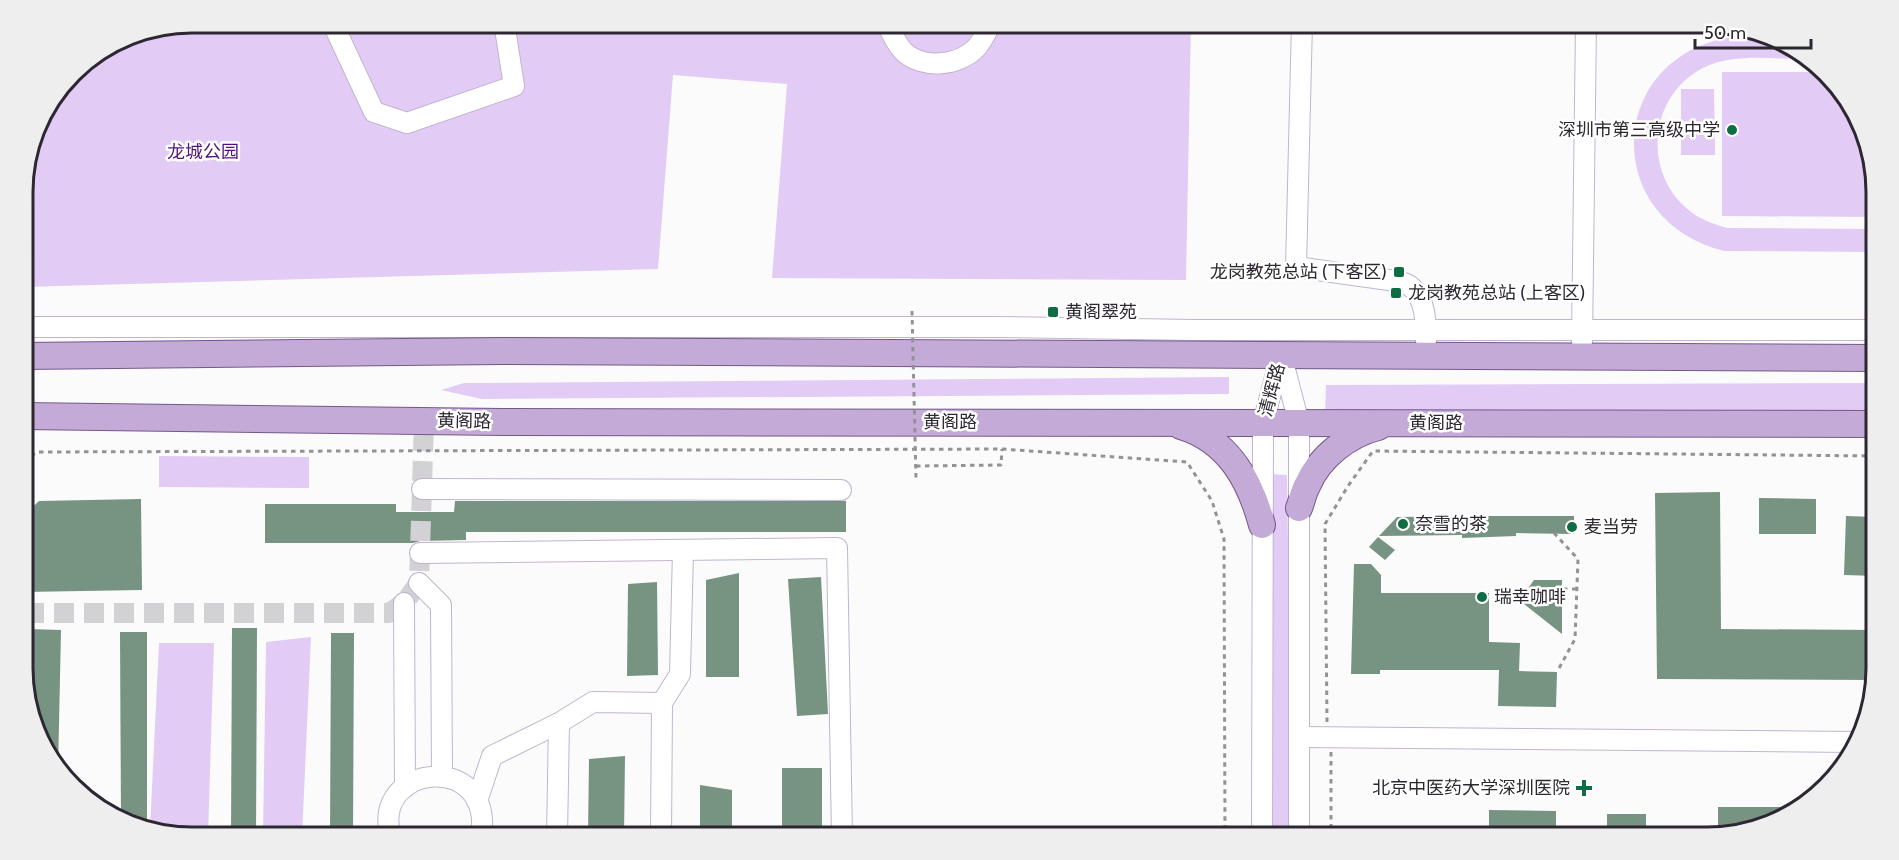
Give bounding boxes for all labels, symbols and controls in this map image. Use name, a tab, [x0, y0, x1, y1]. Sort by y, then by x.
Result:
scale bar	[1695, 12, 1810, 50]
text: 50 m	[1704, 22, 1746, 44]
place label: 深圳市第三高级中学	[1558, 119, 1720, 141]
marker: 深圳市第三高级中学	[1725, 123, 1739, 137]
park label: 龙城公园	[167, 141, 239, 163]
place label: 龙岗教苑总站 (下客区)	[1210, 261, 1387, 283]
marker: 龙岗教苑总站 (下客区)	[1392, 265, 1406, 279]
place label: 龙岗教苑总站 (上客区)	[1408, 282, 1585, 304]
marker: 龙岗教苑总站 (上客区)	[1389, 286, 1403, 300]
place label: 黄阁翠苑	[1065, 301, 1137, 323]
marker: 黄阁翠苑	[1046, 305, 1060, 319]
street label: 清辉路	[1254, 361, 1290, 419]
street label: 黄阁路	[437, 410, 491, 432]
street label: 黄阁路	[923, 411, 977, 433]
street label: 黄阁路	[1409, 412, 1463, 434]
place label: 奈雪的茶	[1415, 513, 1487, 535]
place label: 麦当劳	[1584, 516, 1638, 538]
marker: 奈雪的茶	[1396, 517, 1410, 531]
marker: 麦当劳	[1565, 520, 1579, 534]
place label: 瑞幸咖啡	[1494, 586, 1566, 608]
marker: 瑞幸咖啡	[1475, 590, 1489, 604]
place label: 北京中医药大学深圳医院	[1372, 777, 1570, 799]
marker: 北京中医药大学深圳医院	[1575, 779, 1593, 797]

